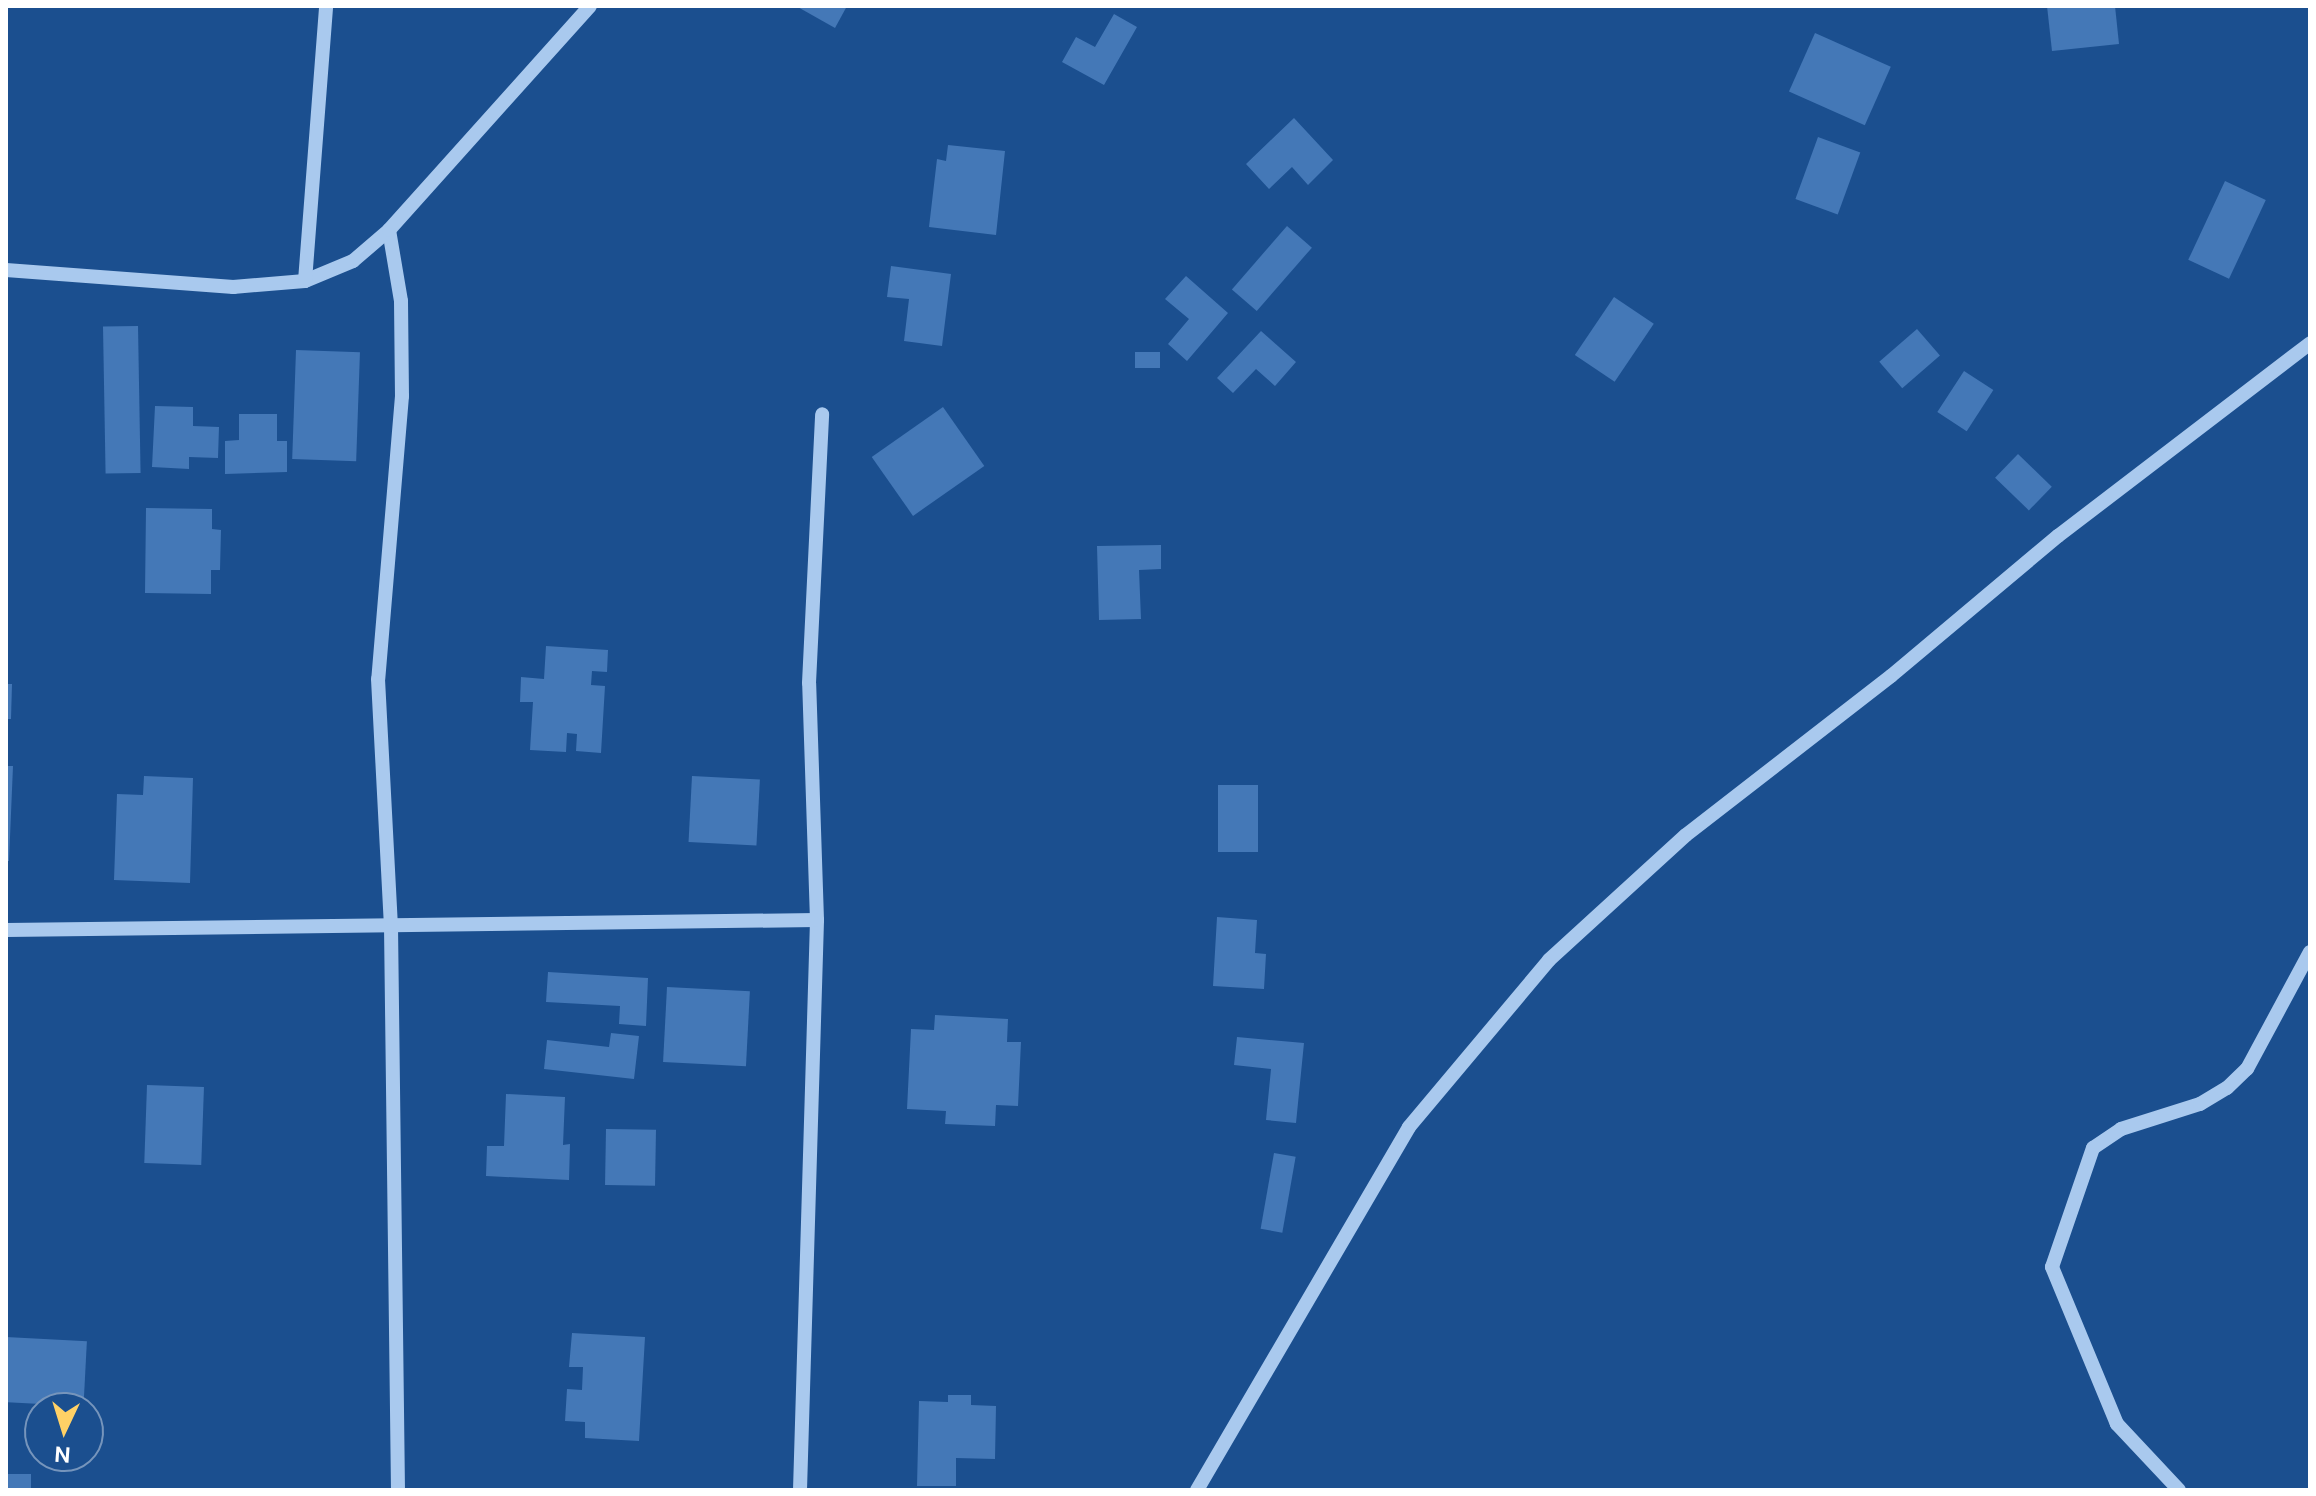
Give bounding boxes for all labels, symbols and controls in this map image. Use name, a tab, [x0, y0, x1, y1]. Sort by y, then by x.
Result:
north arrow	[24, 1392, 104, 1472]
text: N	[53, 1439, 71, 1469]

